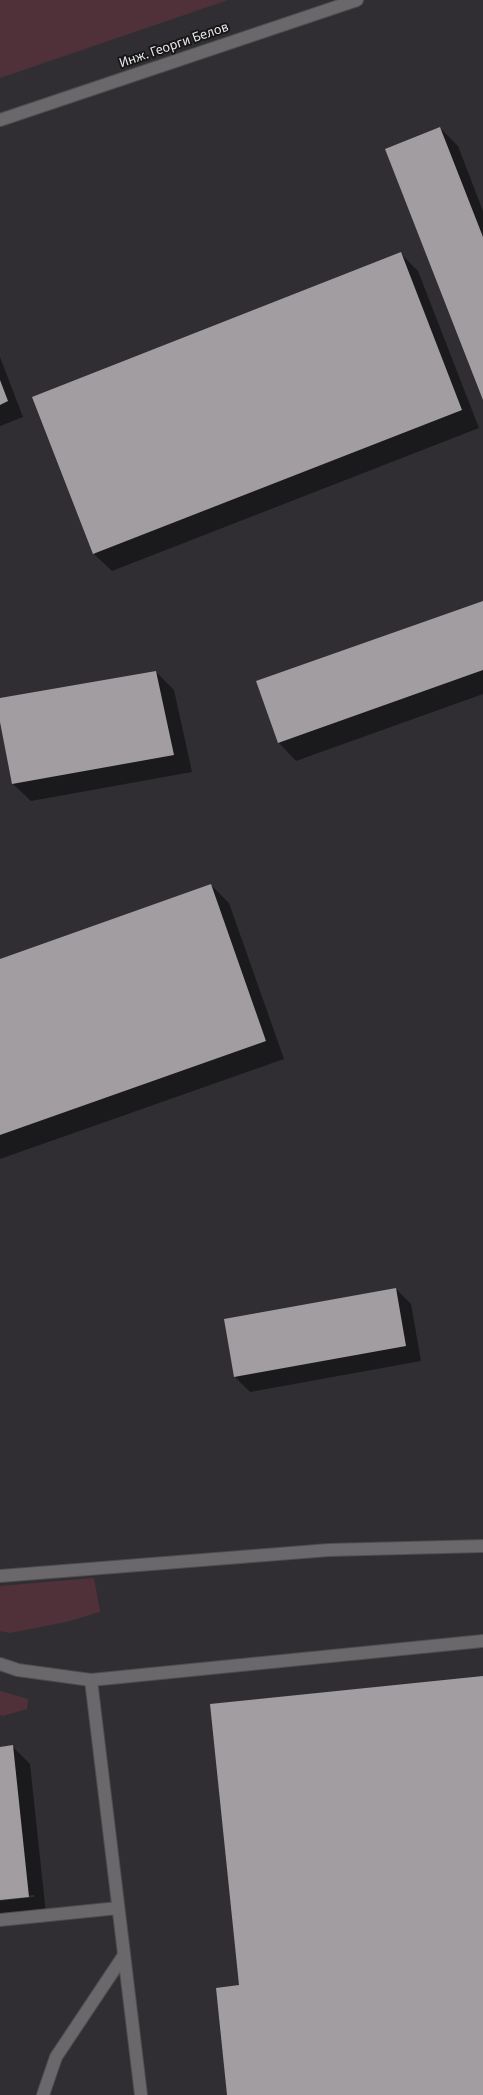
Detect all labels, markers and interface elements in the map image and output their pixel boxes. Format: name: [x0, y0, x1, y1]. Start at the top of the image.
street label: Инж. Георги Белов: [117, 19, 231, 73]

